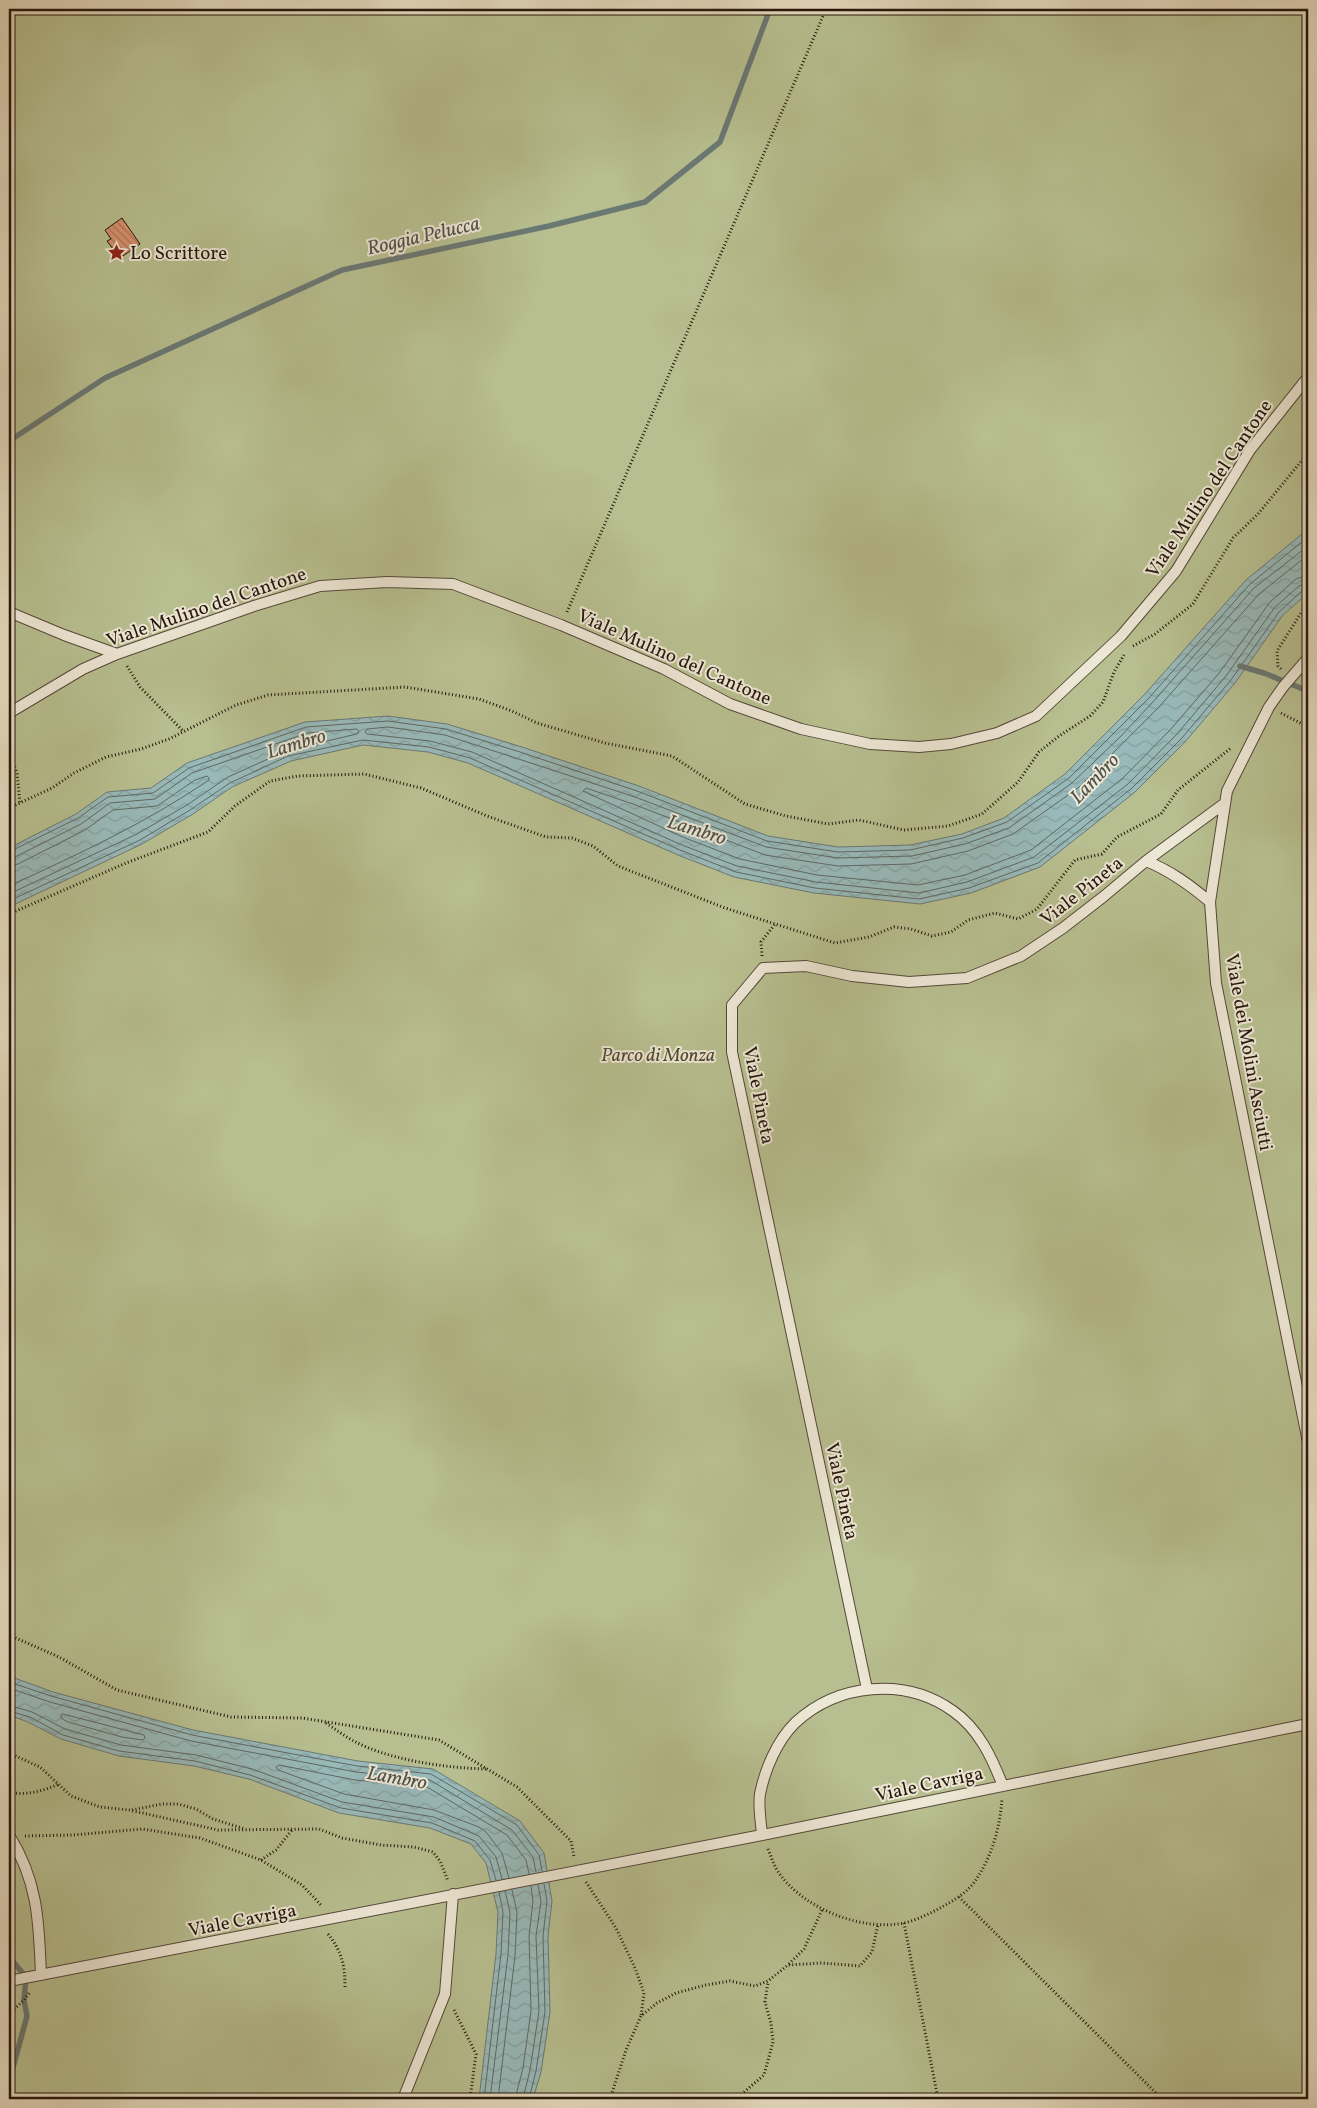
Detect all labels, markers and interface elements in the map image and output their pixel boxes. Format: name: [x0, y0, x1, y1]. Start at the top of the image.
water label: Roggia Pelucca: [364, 210, 483, 264]
place label: Lo Scrittore: [130, 241, 227, 267]
place icon: Lo Scrittore: [106, 242, 126, 262]
street label: Viale Mulino del Cantone: [1140, 395, 1279, 583]
street label: Viale Mulino del Cantone: [103, 561, 310, 654]
street label: Viale Mulino del Cantone: [573, 603, 775, 712]
water label: Lambro: [264, 723, 330, 767]
water label: Lambro: [1064, 748, 1127, 811]
water label: Lambro: [663, 809, 729, 853]
street label: Viale Pineta: [1035, 851, 1129, 932]
street label: Viale dei Molini Asciutti: [1218, 952, 1278, 1153]
park label: Parco di Monza: [601, 1043, 715, 1069]
street label: Viale Pineta: [736, 1044, 780, 1146]
street label: Viale Pineta: [818, 1440, 864, 1543]
water label: Lambro: [364, 1760, 429, 1798]
street label: Viale Cavriga: [873, 1761, 986, 1809]
street label: Viale Cavriga: [186, 1898, 299, 1944]

